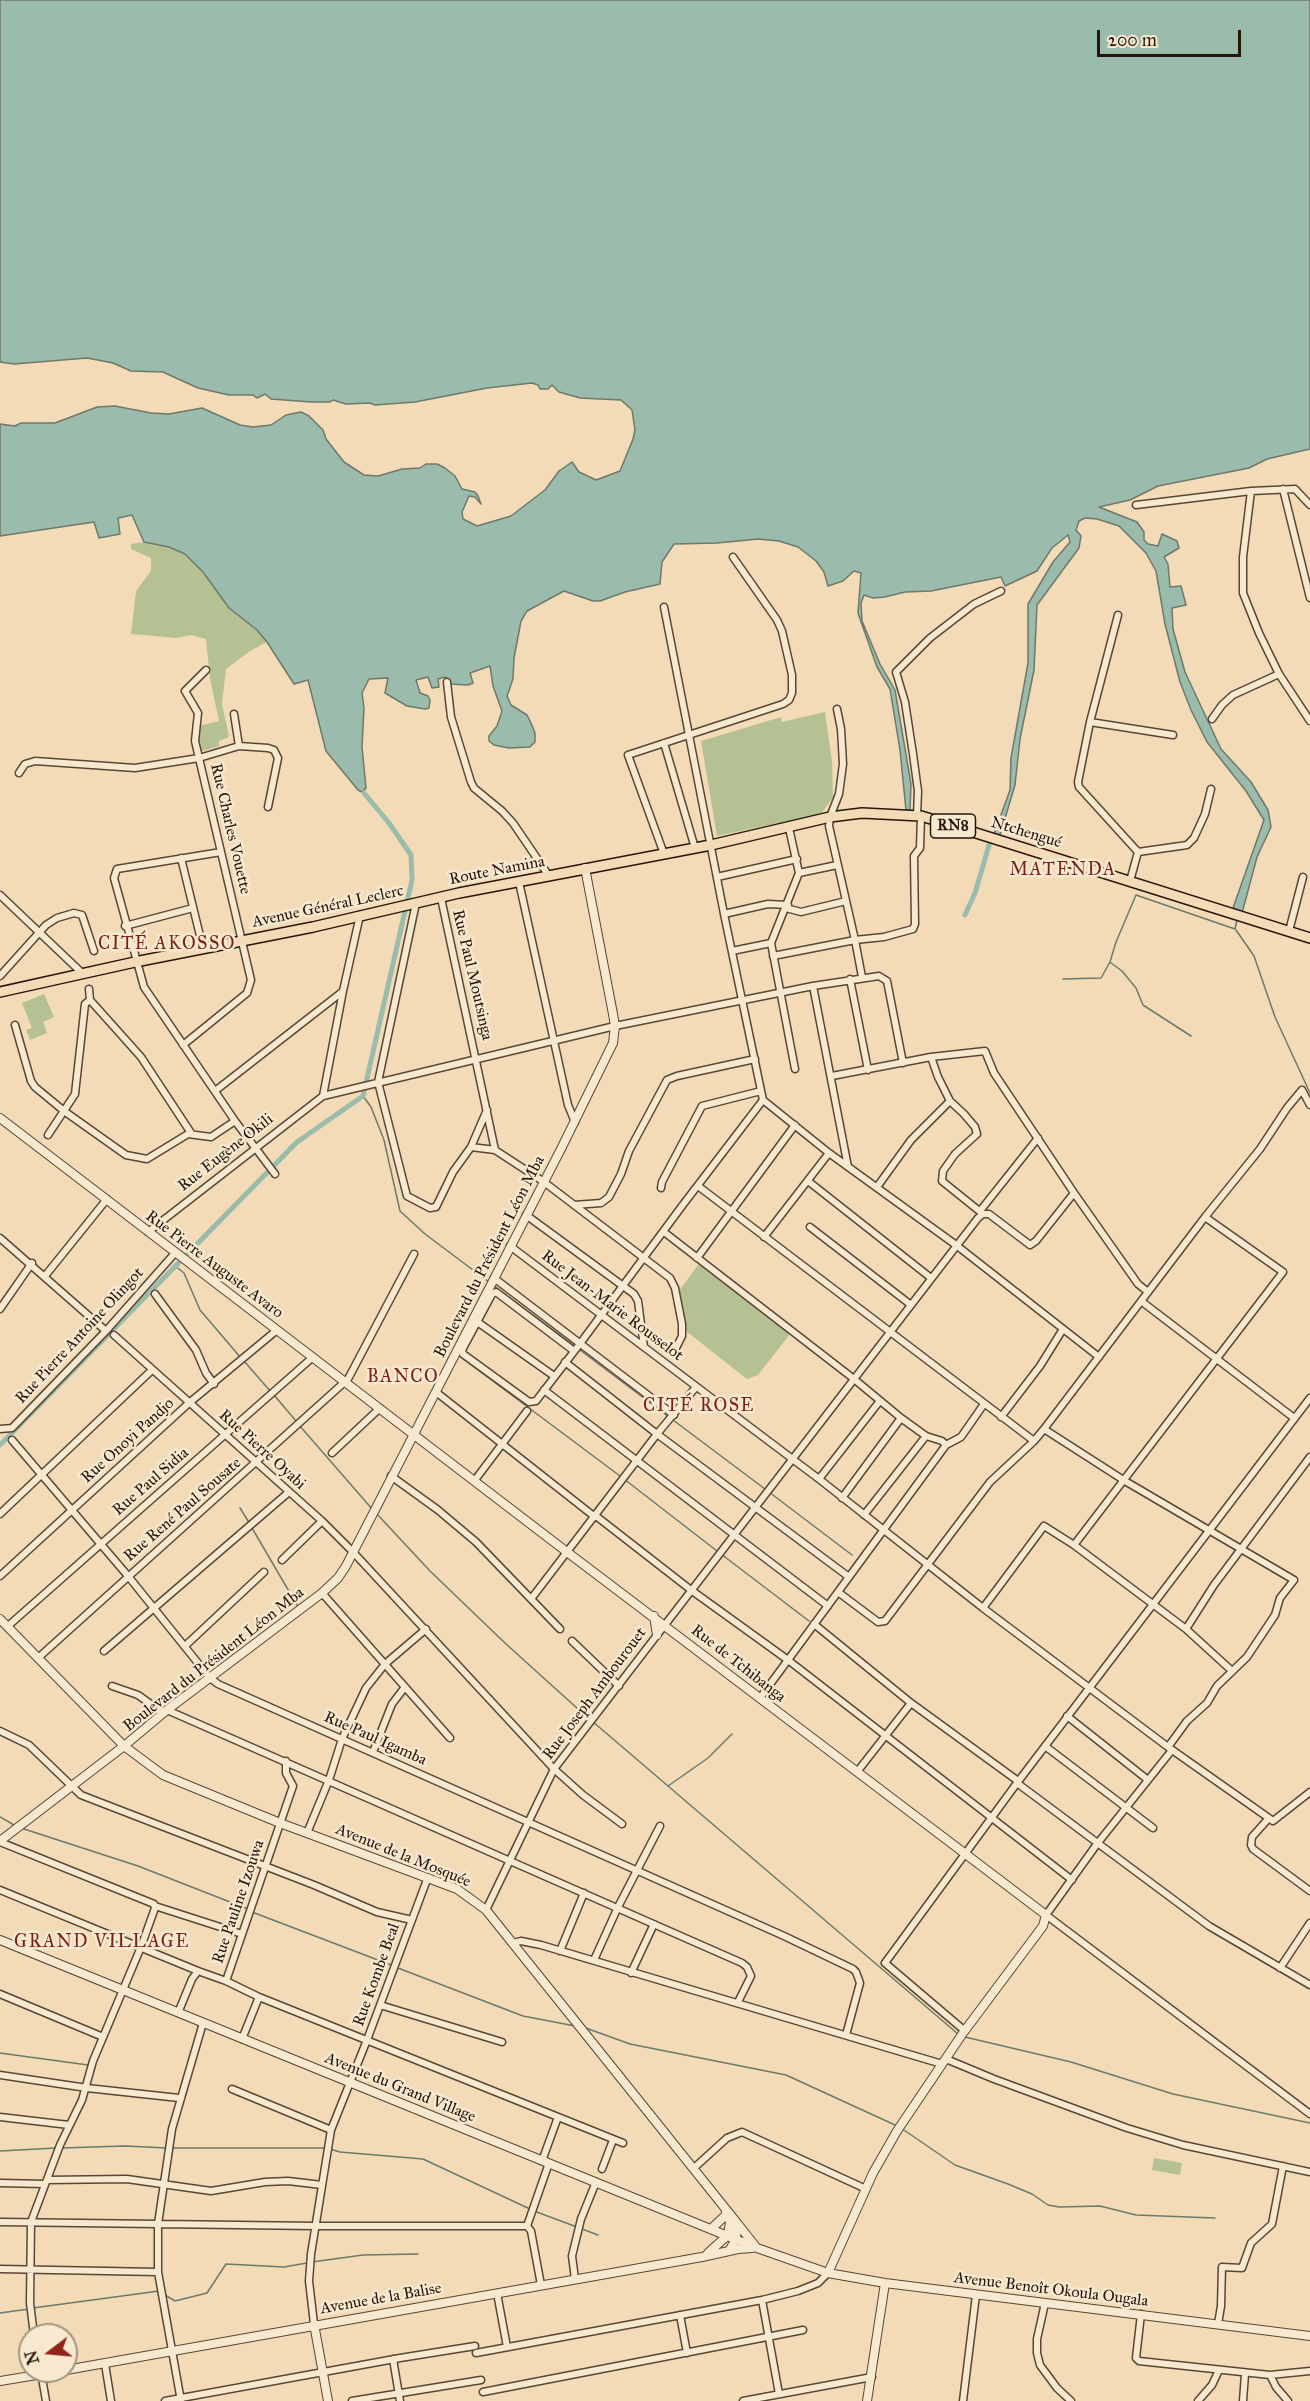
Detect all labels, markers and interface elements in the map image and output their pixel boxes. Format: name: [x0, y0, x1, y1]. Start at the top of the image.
scale bar: [1100, 18, 1244, 56]
text: 200 m: [1108, 29, 1157, 51]
street label: Rue Charles Vouette: [206, 762, 254, 896]
street label: Ntchengué: [988, 813, 1064, 853]
road number: RN8: [930, 814, 976, 838]
street label: Route Namina: [448, 852, 546, 890]
district label: MATENDA: [1009, 860, 1117, 882]
street label: Avenue Général Leclerc: [250, 882, 406, 932]
street label: Rue Paul Moutsinga: [448, 908, 496, 1042]
district label: CITÉ AKOSSO: [98, 934, 236, 956]
street label: Rue Eugène Okili: [175, 1110, 277, 1196]
street label: Boulevard du Président Léon Mba: [431, 1153, 549, 1361]
street label: Rue Pierre Auguste Avaro: [141, 1207, 287, 1323]
street label: Rue Jean-Marie Rousselot: [537, 1246, 687, 1366]
street label: Rue Pierre Antoine Olingot: [12, 1264, 148, 1408]
district label: BANCO: [367, 1367, 439, 1389]
street label: Rue Onoyi Pandjo: [78, 1394, 178, 1488]
district label: CITÉ ROSE: [643, 1396, 755, 1418]
street label: Rue Pierre Oyabi: [215, 1406, 309, 1494]
street label: Rue Paul Sidia: [109, 1444, 193, 1520]
street label: Rue René Paul Sousate: [120, 1454, 246, 1566]
street label: Boulevard du Président Léon Mba: [120, 1584, 308, 1736]
street label: Rue de Tchibanga: [687, 1621, 789, 1707]
street label: Rue Joseph Ambourouet: [539, 1624, 651, 1764]
street label: Rue Paul Igamba: [321, 1708, 429, 1770]
street label: Avenue de la Mosquée: [333, 1820, 473, 1892]
street label: Rue Pauline Izouwa: [209, 1838, 269, 1966]
street label: Rue Kombe Beal: [349, 1921, 405, 2029]
district label: GRAND VILLAGE: [14, 1932, 190, 1954]
street label: Avenue du Grand Village: [322, 2049, 478, 2127]
street label: Avenue Benoît Okoula Ougala: [953, 2269, 1149, 2311]
street label: Avenue de la Balise: [319, 2279, 443, 2319]
north arrow: [18, 2323, 78, 2383]
text: N: [21, 2348, 43, 2367]

